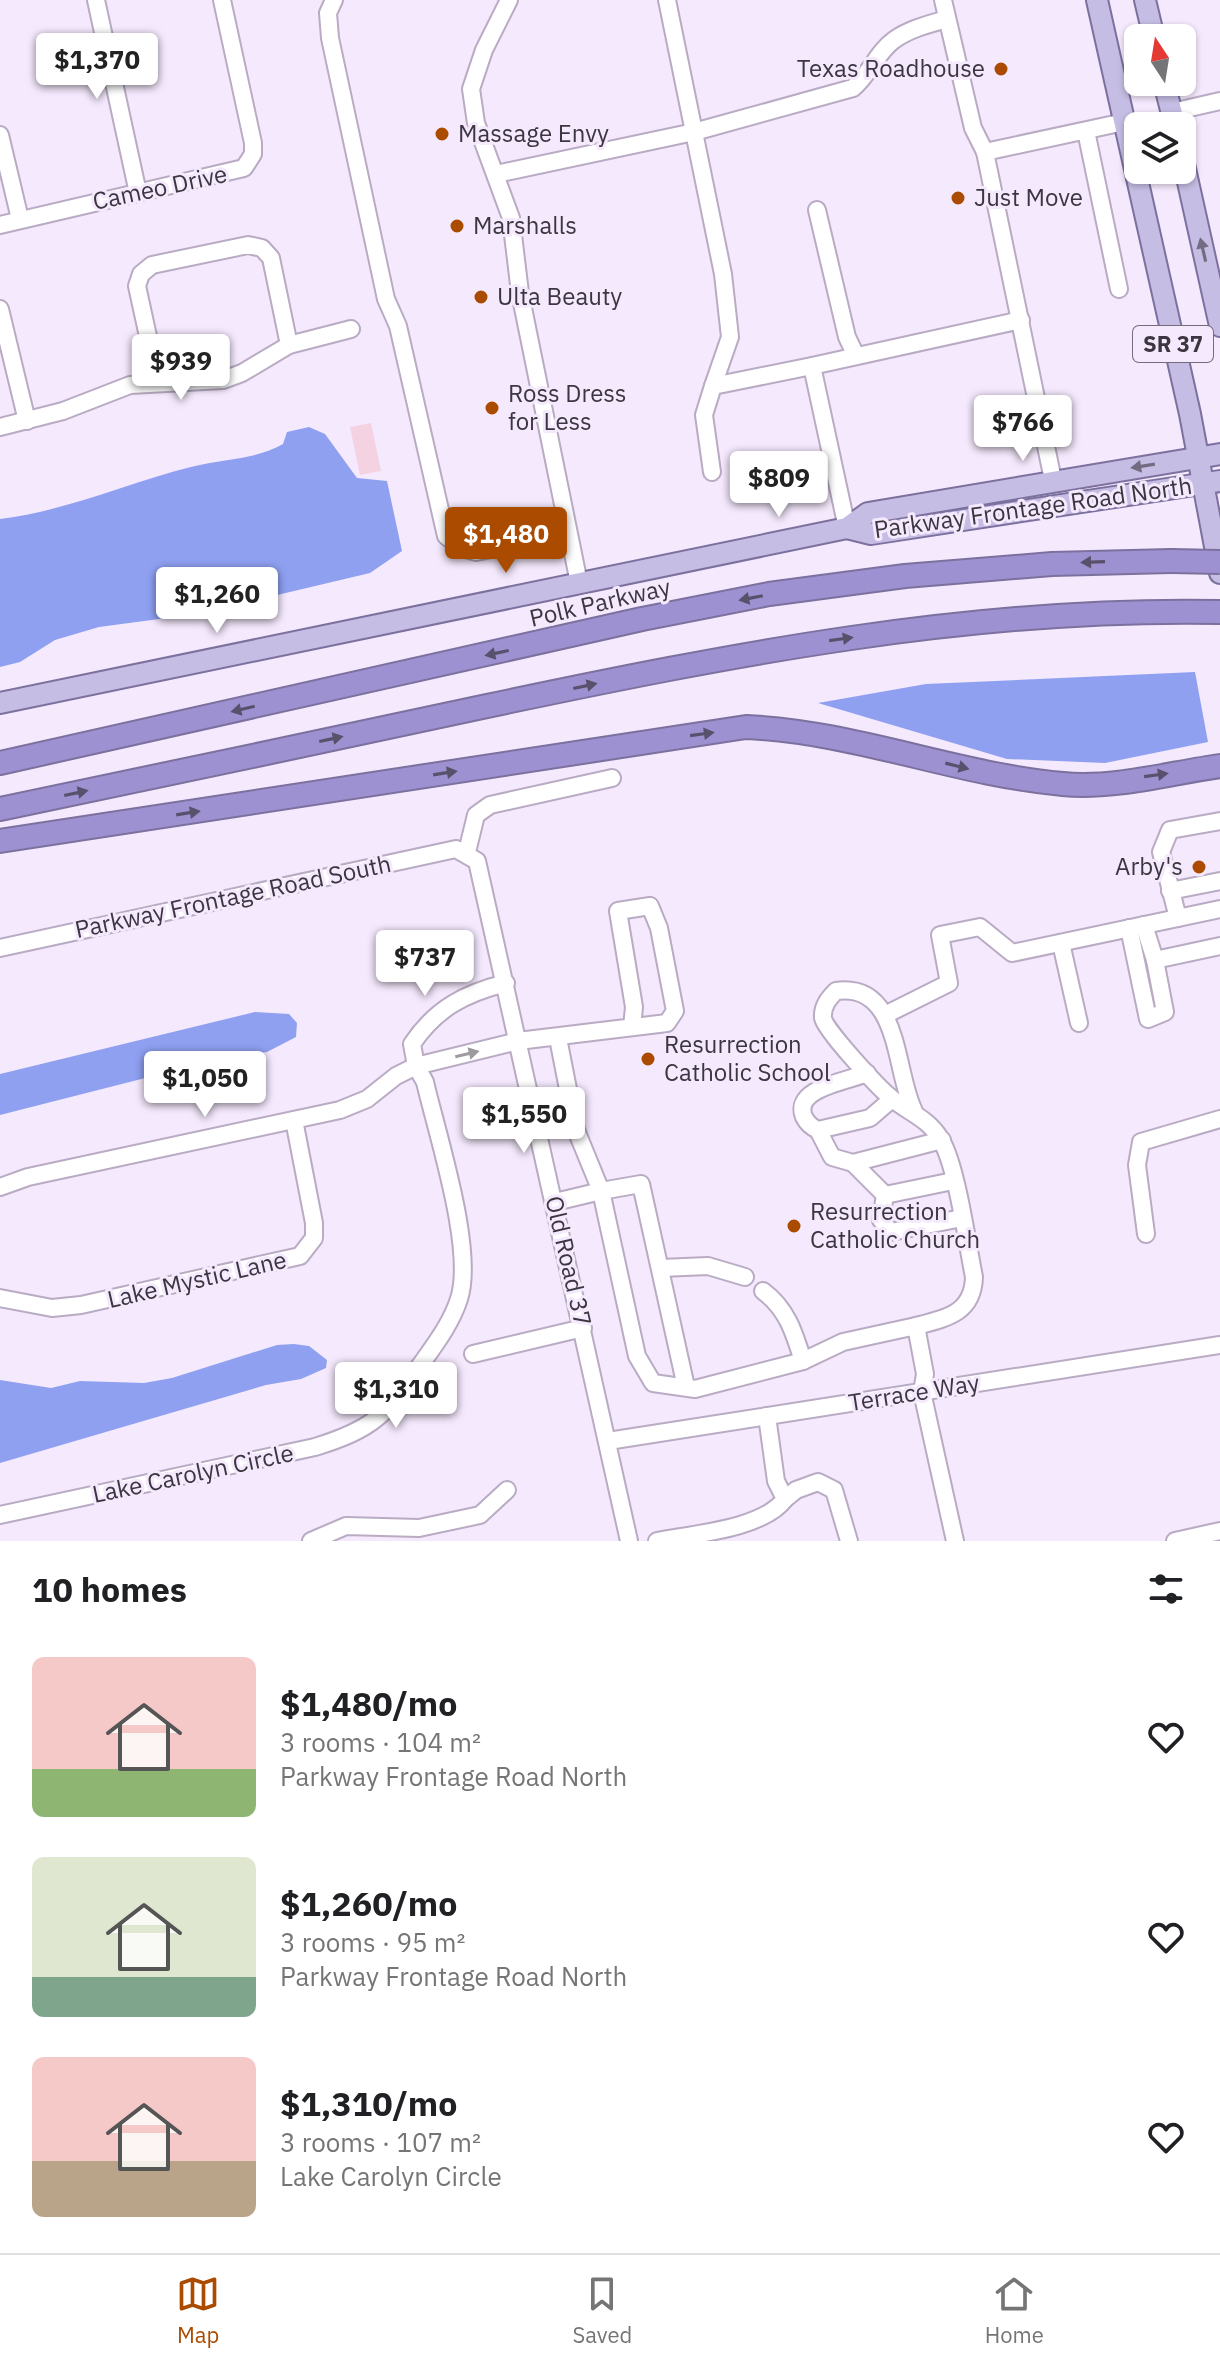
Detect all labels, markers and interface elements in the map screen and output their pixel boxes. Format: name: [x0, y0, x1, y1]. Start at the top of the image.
north arrow: [1124, 24, 1196, 96]
map controls: [1124, 24, 1196, 184]
pin: $1,370: [32, 33, 162, 101]
text: $1,370: [54, 42, 140, 76]
place label: Texas Roadhouse: [797, 52, 985, 84]
marker: Texas Roadhouse: [992, 60, 1010, 78]
button: layers: [1124, 112, 1196, 184]
place label: Massage Envy: [458, 117, 609, 149]
marker: Massage Envy: [433, 125, 451, 143]
street label: Cameo Drive: [90, 157, 230, 217]
place label: Just Move: [974, 181, 1083, 213]
marker: Just Move: [949, 189, 967, 207]
place label: Marshalls: [473, 209, 577, 241]
marker: Marshalls: [448, 217, 466, 235]
one-way arrow: [1196, 237, 1209, 262]
place label: Ulta Beauty: [497, 280, 622, 312]
marker: Ulta Beauty: [472, 288, 490, 306]
road number: SR 37: [1133, 326, 1213, 362]
pin: $939: [134, 334, 228, 402]
text: $939: [150, 343, 212, 377]
place label: Ross Dress for Less: [508, 377, 627, 437]
pin: $766: [976, 395, 1070, 463]
marker: Ross Dress for Less: [483, 399, 501, 417]
text: $766: [992, 404, 1054, 438]
pin: $809: [732, 451, 826, 519]
text: $809: [748, 460, 810, 494]
one-way arrow: [1130, 460, 1155, 473]
street label: Parkway Frontage Road North: [872, 469, 1194, 545]
pin: $1,480: [441, 507, 571, 575]
text: $1,480: [463, 516, 549, 550]
one-way arrow: [1080, 556, 1105, 569]
pin: $1,260: [152, 567, 282, 635]
street label: Polk Parkway: [526, 570, 673, 634]
text: $1,260: [174, 576, 260, 610]
one-way arrow: [738, 592, 763, 604]
one-way arrow: [829, 632, 854, 645]
one-way arrow: [484, 647, 509, 660]
one-way arrow: [573, 679, 598, 691]
one-way arrow: [230, 703, 255, 716]
one-way arrow: [690, 727, 715, 740]
one-way arrow: [318, 732, 343, 745]
one-way arrow: [945, 760, 970, 772]
one-way arrow: [433, 766, 458, 779]
one-way arrow: [1144, 768, 1169, 781]
one-way arrow: [64, 786, 89, 799]
one-way arrow: [176, 806, 201, 819]
street label: Parkway Frontage Road South: [72, 847, 394, 945]
place label: Arby's: [1115, 850, 1183, 882]
marker: Arby's: [1190, 858, 1208, 876]
pin: $737: [378, 930, 472, 998]
text: $737: [394, 939, 456, 973]
place label: Resurrection Catholic School: [664, 1028, 831, 1088]
one-way arrow: [455, 1047, 480, 1059]
marker: Resurrection Catholic School: [639, 1050, 657, 1068]
pin: $1,050: [140, 1051, 270, 1119]
text: $1,050: [162, 1060, 248, 1094]
pin: $1,550: [459, 1087, 589, 1155]
text: $1,550: [481, 1096, 567, 1130]
street label: Old Road 37: [538, 1193, 599, 1329]
place label: Resurrection Catholic Church: [810, 1195, 980, 1255]
marker: Resurrection Catholic Church: [785, 1217, 803, 1235]
street label: Lake Mystic Lane: [104, 1243, 289, 1315]
pin: $1,310: [331, 1362, 461, 1430]
street label: Terrace Way: [846, 1366, 982, 1418]
text: $1,310: [353, 1371, 439, 1405]
street label: Lake Carolyn Circle: [89, 1436, 296, 1510]
text: 10 homes: [32, 1567, 187, 1611]
icon: filters: [1144, 1567, 1188, 1611]
text: $1,480/mo: [280, 1681, 457, 1725]
icon: home: [96, 1689, 192, 1785]
icon: heart: [1144, 1715, 1188, 1759]
text: 3 rooms · 104 m²: [280, 1725, 481, 1759]
text: Parkway Frontage Road North: [280, 1759, 627, 1793]
text: $1,260/mo: [280, 1881, 457, 1925]
icon: home: [96, 1889, 192, 1985]
icon: heart: [1144, 1915, 1188, 1959]
text: 3 rooms · 95 m²: [280, 1925, 465, 1959]
text: Parkway Frontage Road North: [280, 1959, 627, 1993]
text: $1,310/mo: [280, 2081, 457, 2125]
icon: home: [96, 2089, 192, 2185]
icon: heart: [1144, 2115, 1188, 2159]
text: 3 rooms · 107 m²: [280, 2125, 481, 2159]
text: Lake Carolyn Circle: [280, 2159, 502, 2193]
tab: Map: [176, 2272, 220, 2349]
tab: Saved: [572, 2272, 632, 2349]
tab: Home: [985, 2272, 1044, 2349]

